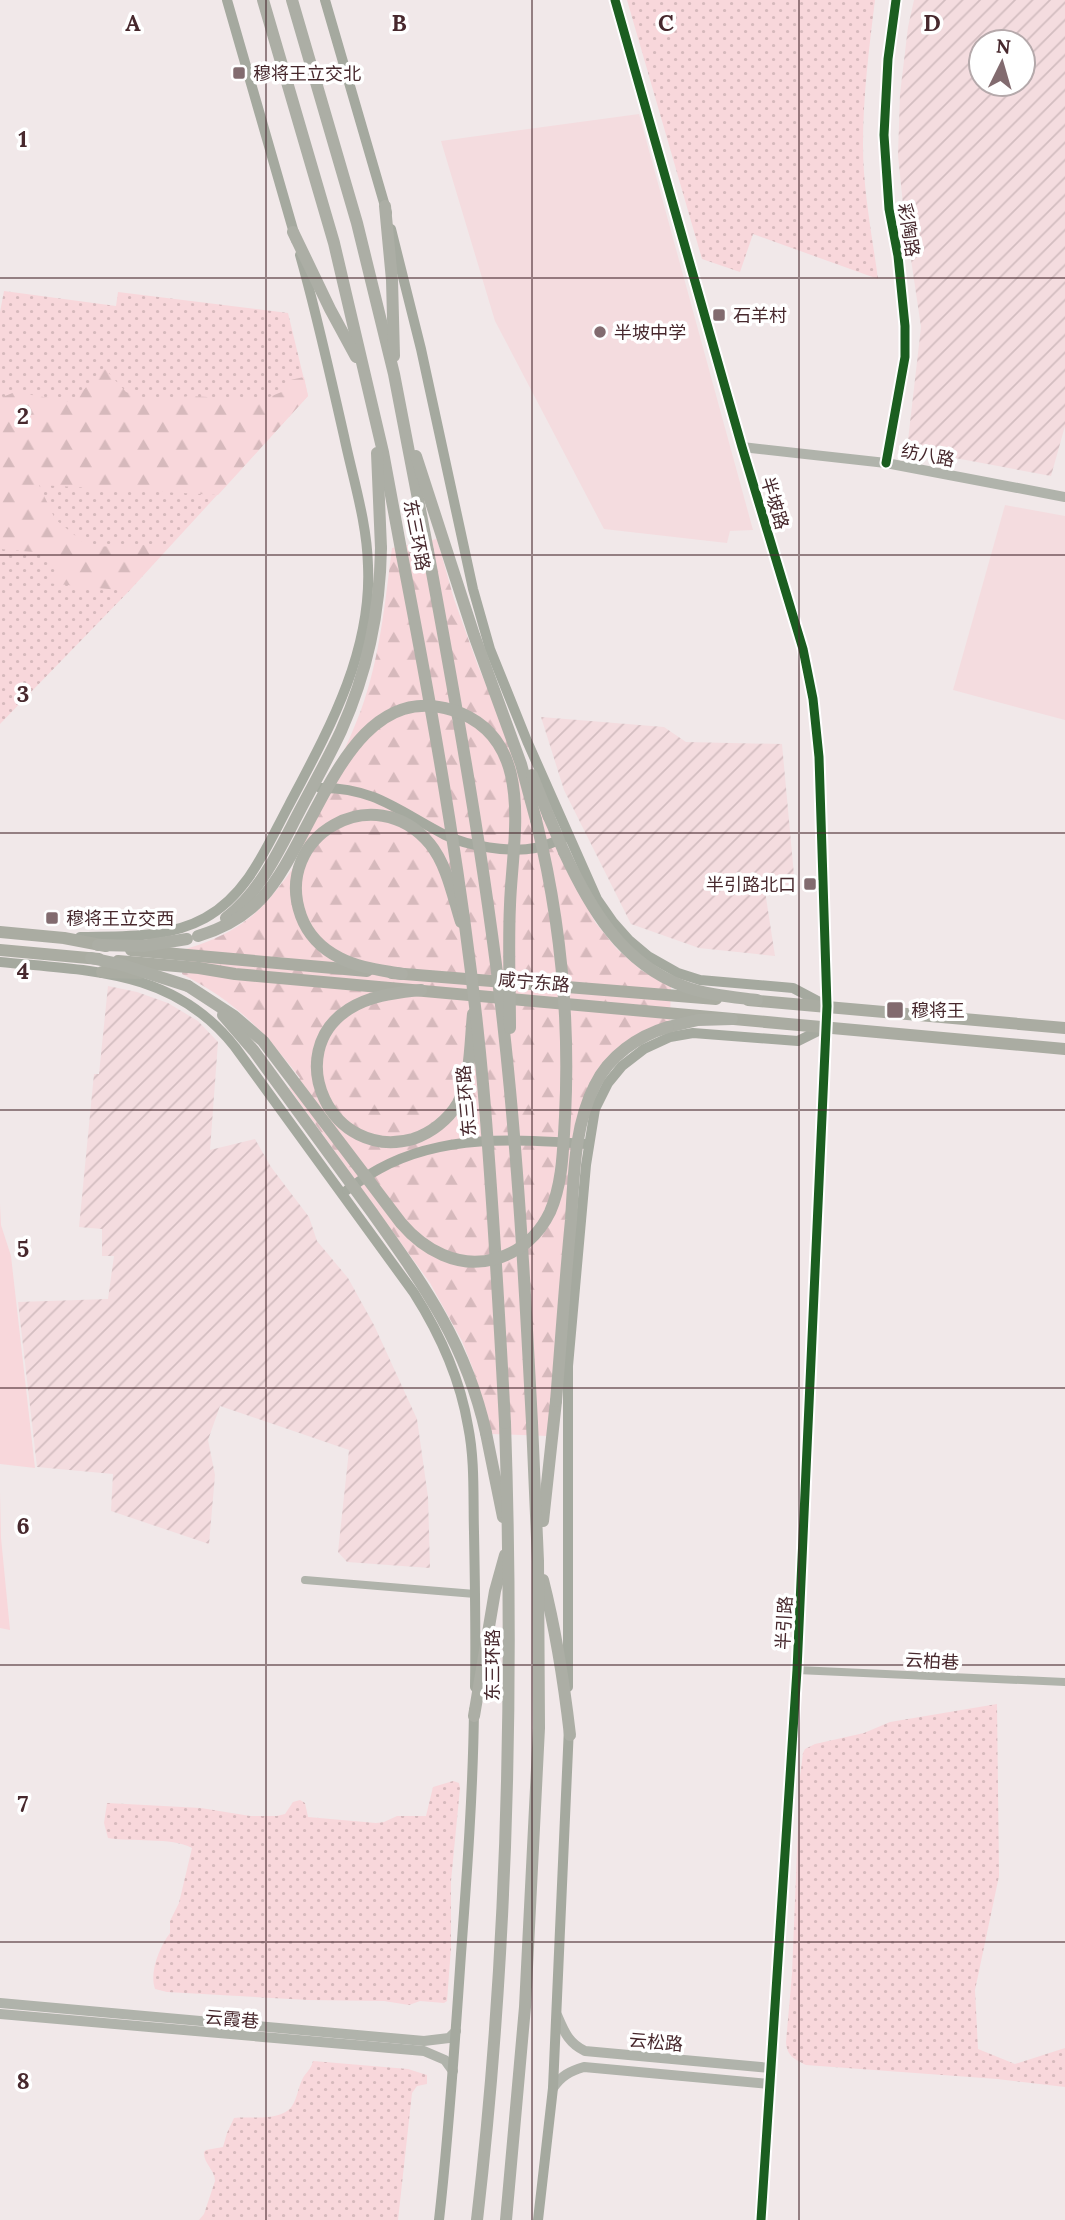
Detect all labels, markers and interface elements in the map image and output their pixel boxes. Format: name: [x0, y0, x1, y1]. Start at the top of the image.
text: A: [125, 8, 141, 37]
text: B: [391, 8, 407, 37]
text: C: [658, 8, 674, 37]
text: D: [923, 8, 941, 37]
north arrow: [967, 28, 1037, 98]
text: N: [995, 33, 1012, 59]
place label: 穆将王立交北: [253, 62, 361, 85]
marker: 穆将王立交北: [231, 65, 247, 81]
text: 1: [18, 124, 28, 153]
street label: 彩陶路: [893, 202, 925, 258]
place label: 石羊村: [733, 304, 787, 327]
marker: 石羊村: [711, 307, 727, 323]
place label: 半坡中学: [614, 321, 686, 344]
marker: 半坡中学: [592, 324, 608, 340]
text: 2: [17, 401, 29, 430]
street label: 纺八路: [899, 439, 957, 471]
street label: 半坡路: [756, 474, 794, 532]
street label: 东三环路: [399, 497, 435, 573]
text: 3: [17, 679, 29, 708]
place label: 半引路北口: [706, 873, 796, 896]
marker: 半引路北口: [802, 876, 818, 892]
place label: 穆将王立交西: [66, 907, 174, 930]
marker: 穆将王立交西: [44, 910, 60, 926]
text: 4: [17, 956, 29, 985]
street label: 咸宁东路: [497, 967, 571, 997]
place label: 穆将王: [911, 999, 965, 1022]
marker: 穆将王: [885, 1000, 905, 1020]
street label: 东三环路: [451, 1064, 481, 1138]
text: 5: [17, 1234, 29, 1263]
text: 6: [16, 1511, 30, 1540]
street label: 半引路: [771, 1595, 797, 1651]
street label: 东三环路: [481, 1629, 504, 1701]
street label: 云柏巷: [904, 1648, 960, 1674]
text: 7: [18, 1789, 29, 1818]
street label: 云霞巷: [204, 2005, 260, 2033]
street label: 云松路: [628, 2028, 684, 2056]
text: 8: [16, 2066, 30, 2095]

